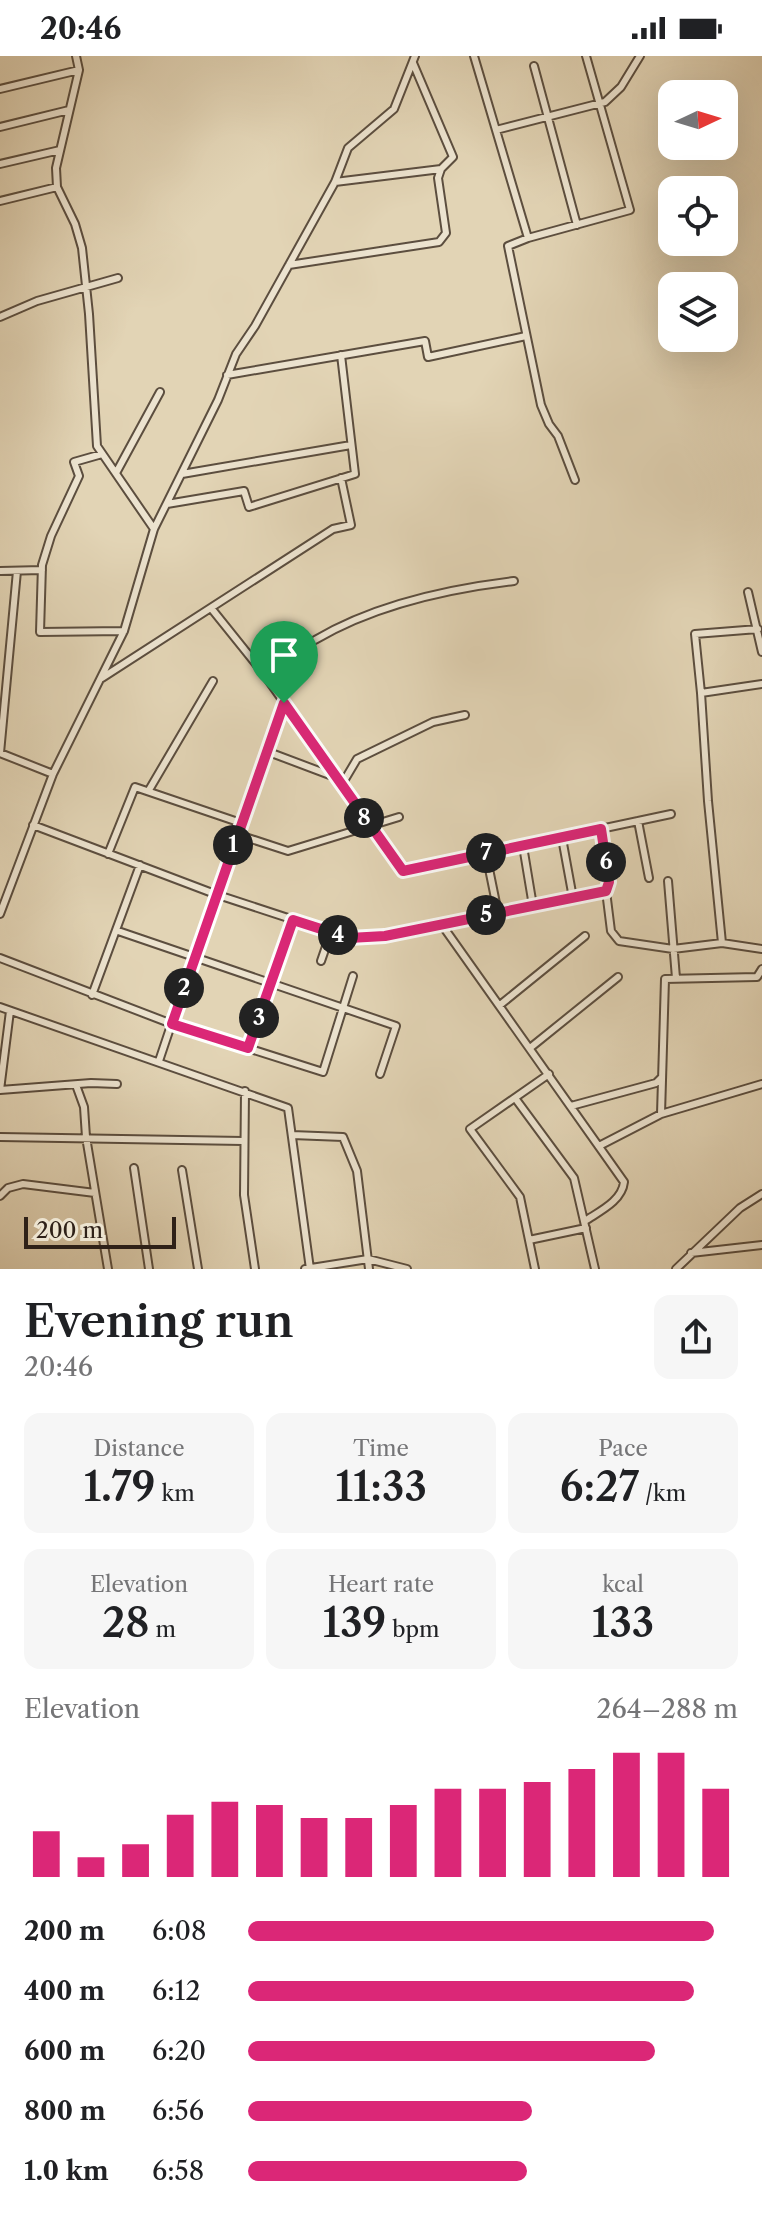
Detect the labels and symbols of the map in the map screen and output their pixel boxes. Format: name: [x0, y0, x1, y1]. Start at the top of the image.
north arrow: [658, 80, 738, 160]
pin: [250, 621, 318, 703]
pin: 8: [344, 798, 384, 838]
pin: 1: [213, 825, 253, 865]
pin: 7: [466, 833, 506, 873]
pin: 6: [586, 842, 626, 882]
pin: 5: [466, 895, 506, 935]
pin: 4: [318, 915, 358, 955]
pin: 2: [164, 968, 204, 1008]
pin: 3: [239, 998, 279, 1038]
scale bar: [24, 1213, 176, 1249]

